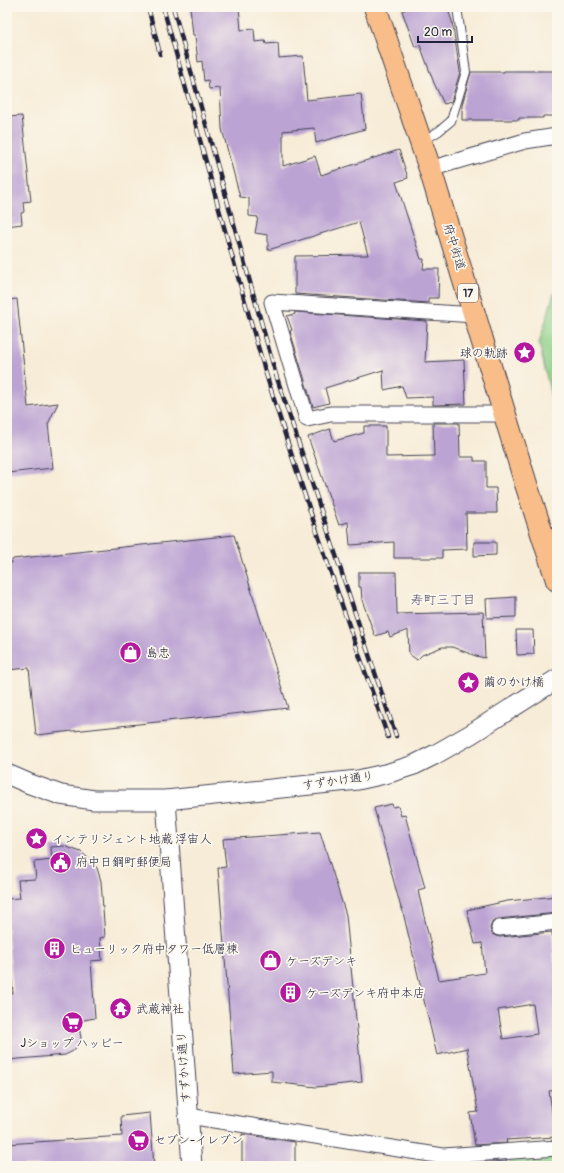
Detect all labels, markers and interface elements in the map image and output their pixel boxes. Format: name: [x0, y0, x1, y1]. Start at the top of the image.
scale bar: [418, 18, 472, 44]
text: 20 m: [424, 25, 453, 40]
street label: 府中街道: [440, 222, 468, 272]
road number: 17: [458, 284, 478, 302]
place icon: 球の軌跡: [511, 340, 537, 366]
place label: 球の軌跡: [460, 346, 508, 361]
district label: 寿町三丁目: [410, 592, 476, 608]
shop icon: 島忠: [117, 640, 143, 666]
place label: 島忠: [146, 646, 170, 661]
place icon: 繭のかけ橋: [455, 669, 481, 695]
place label: 繭のかけ橋: [484, 675, 544, 690]
street label: すずかけ通り: [301, 769, 375, 793]
place icon: インテリジェント地蔵 浮宙人: [24, 826, 50, 852]
place label: インテリジェント地蔵 浮宙人: [52, 832, 211, 847]
public building icon: 府中日鋼町郵便局: [48, 849, 74, 875]
place label: 府中日鋼町郵便局: [76, 855, 172, 870]
building icon: ヒューリック府中タワー低層棟: [42, 936, 68, 962]
place label: ヒューリック府中タワー低層棟: [70, 942, 238, 957]
shop icon: ケーズデンキ: [258, 948, 284, 974]
place label: ケーズデンキ: [286, 954, 357, 969]
building icon: ケーズデンキ府中本店: [278, 980, 304, 1006]
place label: ケーズデンキ府中本店: [306, 986, 425, 1001]
temple icon: 武蔵神社: [108, 996, 134, 1022]
place label: 武蔵神社: [136, 1002, 184, 1017]
supermarket icon: Jショップ ハッピー: [59, 1009, 85, 1035]
street label: すずかけ通り: [174, 1031, 194, 1103]
place label: Jショップ ハッピー: [20, 1036, 124, 1051]
supermarket icon: セブン-イレブン: [126, 1127, 152, 1153]
place label: セブン-イレブン: [154, 1133, 243, 1148]

